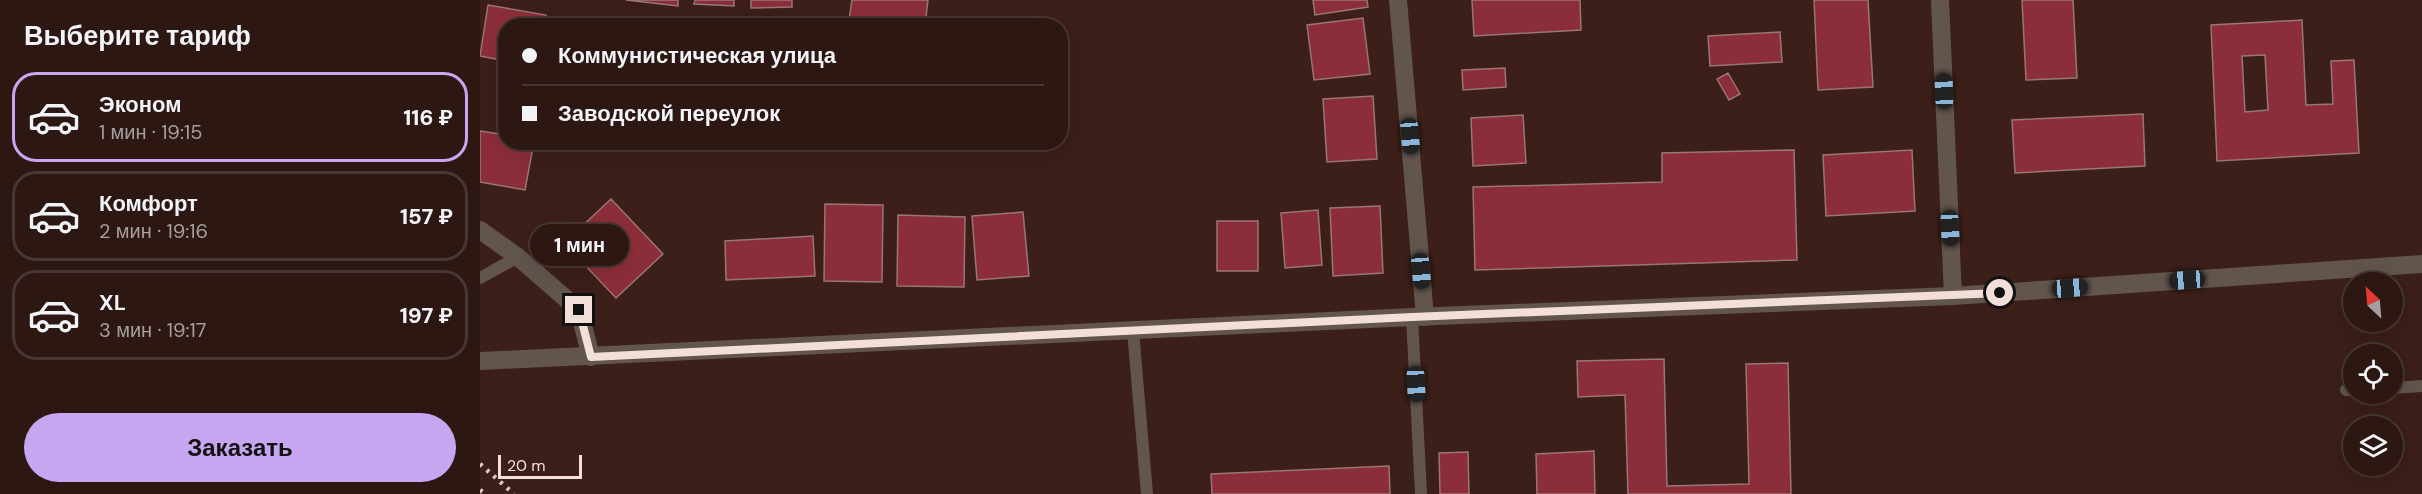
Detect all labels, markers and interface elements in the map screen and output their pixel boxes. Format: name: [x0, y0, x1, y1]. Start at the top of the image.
text: Выберите тариф: [24, 18, 251, 53]
text: Коммунистическая улица: [558, 41, 836, 70]
car: [1934, 73, 1954, 109]
icon: car: [27, 90, 81, 144]
text: Эконом: [99, 90, 182, 119]
text: Заводской переулок: [558, 99, 780, 128]
text: 116 ₽: [403, 103, 453, 132]
car: [1399, 117, 1421, 155]
text: 1 мин · 19:15: [99, 119, 202, 145]
icon: car: [27, 189, 81, 243]
text: Комфорт: [99, 189, 198, 218]
text: 157 ₽: [400, 202, 453, 231]
car: [1940, 210, 1960, 246]
text: 2 мин · 19:16: [99, 218, 208, 244]
callout: 1 мин: [530, 223, 628, 265]
text: 1 мин: [554, 232, 605, 258]
car: [1410, 252, 1432, 290]
car: [2168, 270, 2206, 290]
north arrow: [2343, 272, 2403, 332]
map controls: [2343, 272, 2403, 476]
car: [2051, 278, 2089, 298]
route start: [1986, 279, 2013, 306]
icon: car: [27, 288, 81, 342]
text: XL: [99, 288, 126, 317]
route end: [565, 296, 592, 323]
text: 197 ₽: [400, 301, 453, 330]
text: 3 мин · 19:17: [99, 317, 206, 343]
button: locate: [2343, 344, 2403, 404]
car: [1406, 366, 1426, 402]
button: Заказать: [24, 413, 456, 482]
button: layers: [2343, 416, 2403, 476]
scale bar: [498, 452, 582, 480]
text: 20 m: [507, 455, 546, 476]

